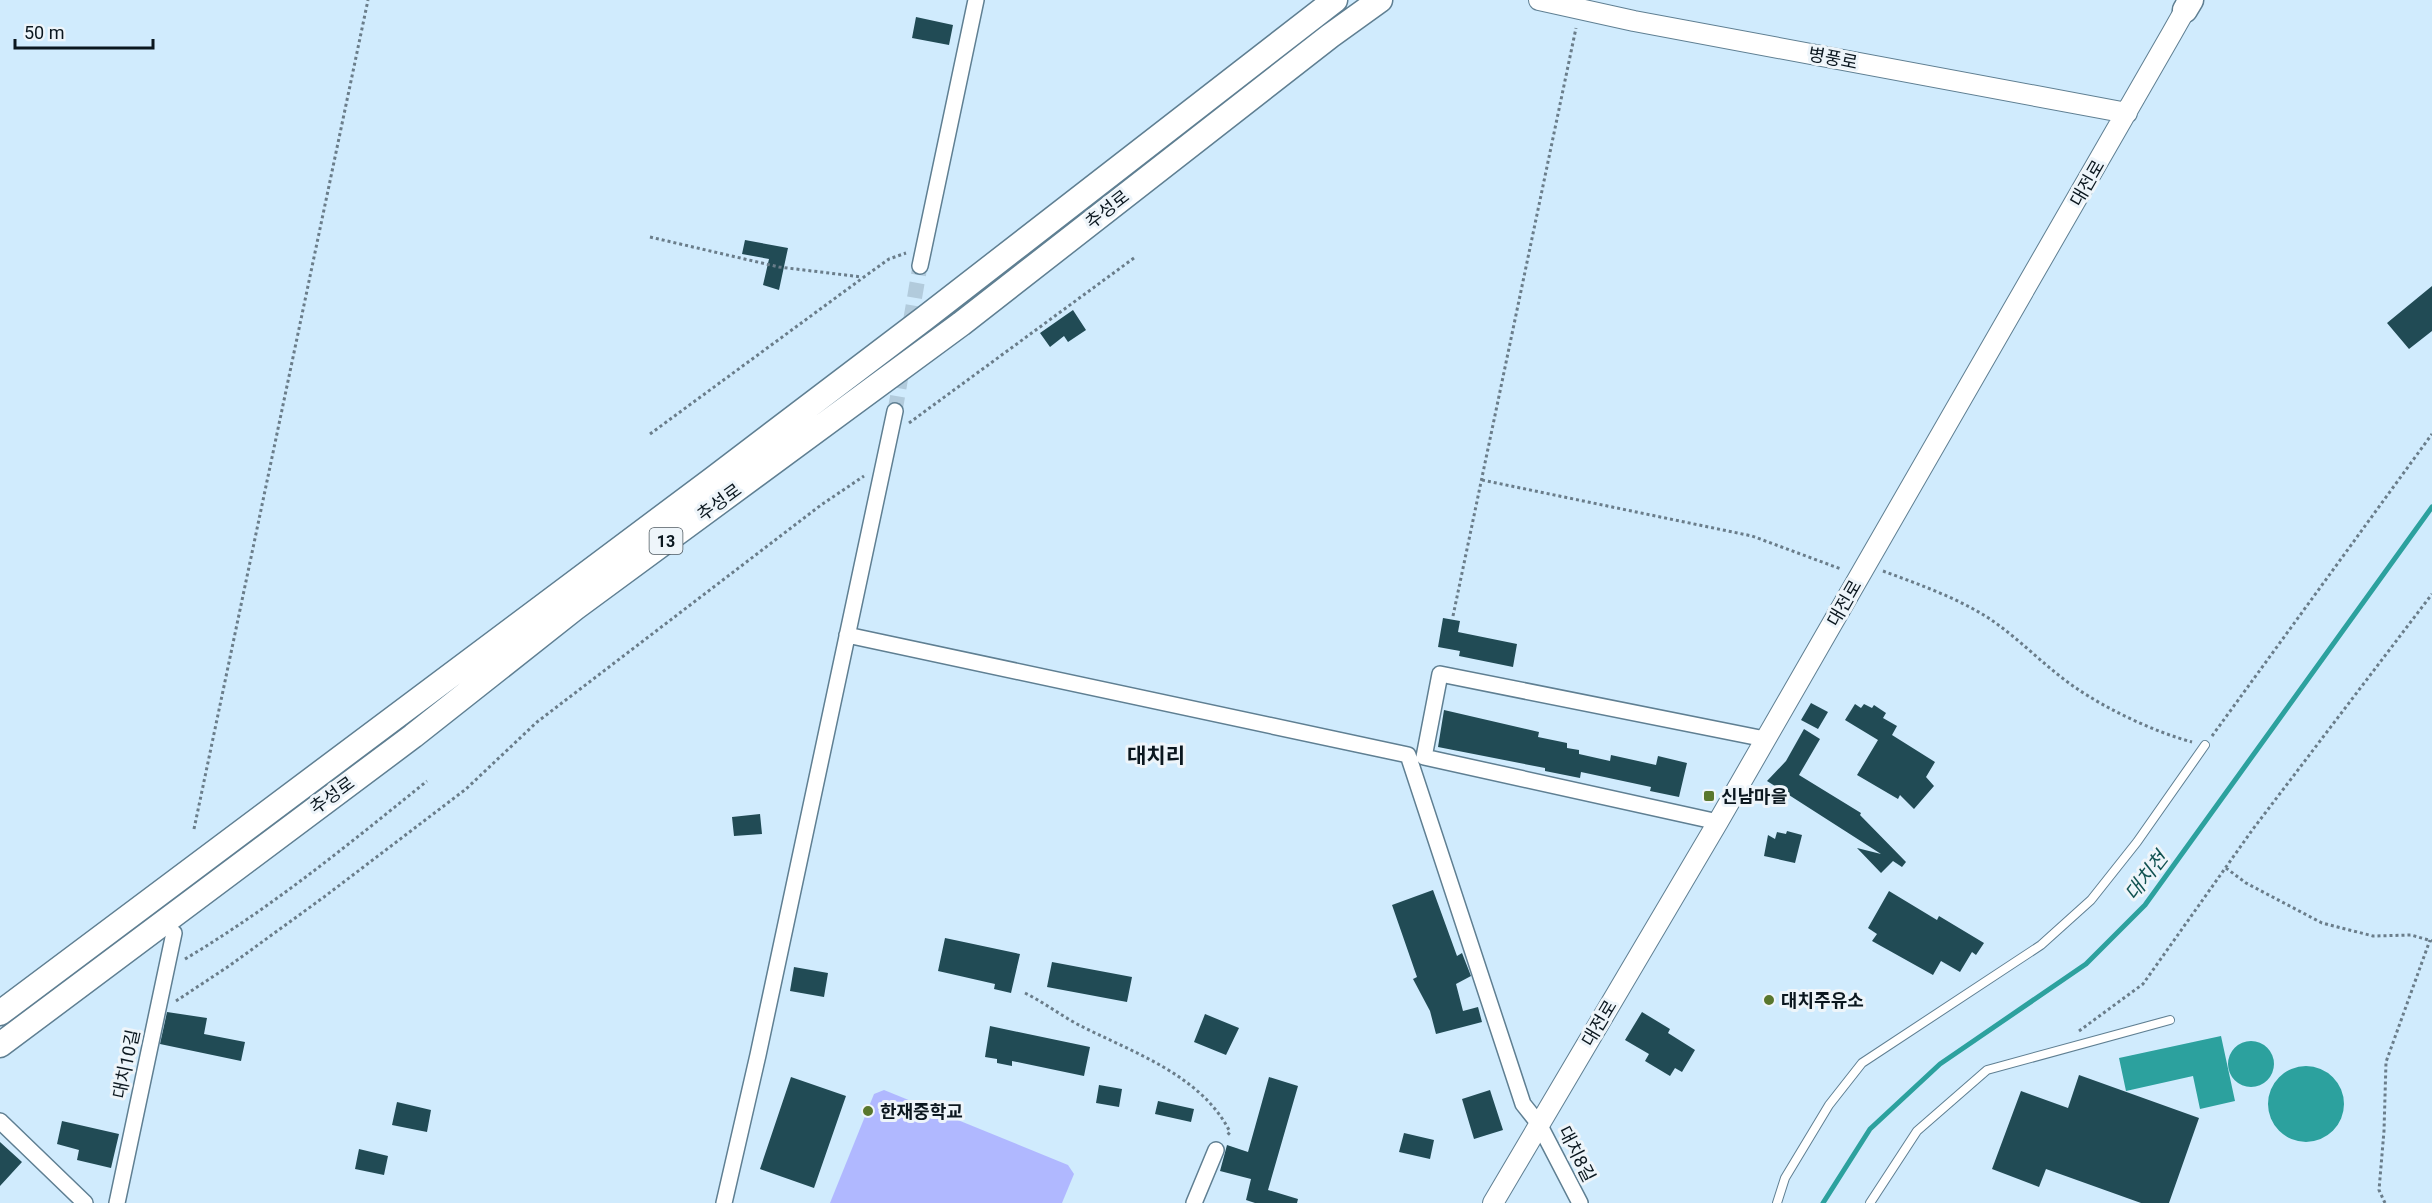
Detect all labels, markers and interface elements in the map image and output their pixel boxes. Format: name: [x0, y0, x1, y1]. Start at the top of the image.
scale bar: [15, 12, 153, 50]
text: 50 m: [24, 22, 64, 43]
street label: 병풍로: [1807, 43, 1859, 73]
street label: 대전로: [2065, 156, 2109, 210]
street label: 추성로: [1081, 185, 1133, 233]
street label: 추성로: [693, 479, 745, 525]
road number: 13: [650, 528, 682, 554]
street label: 대전로: [1822, 576, 1866, 630]
district label: 대치리: [1127, 744, 1185, 768]
street label: 추성로: [306, 772, 358, 818]
place label: 신남마을: [1721, 786, 1787, 807]
marker: 신남마을: [1702, 789, 1716, 803]
water label: 대치천: [2120, 845, 2174, 905]
place label: 대치주유소: [1781, 990, 1864, 1011]
marker: 대치주유소: [1762, 993, 1776, 1007]
street label: 대전로: [1577, 996, 1621, 1050]
street label: 대치10길: [108, 1028, 144, 1100]
place label: 한재중학교: [880, 1101, 963, 1122]
marker: 한재중학교: [861, 1104, 875, 1118]
street label: 대치8길: [1554, 1123, 1600, 1185]

